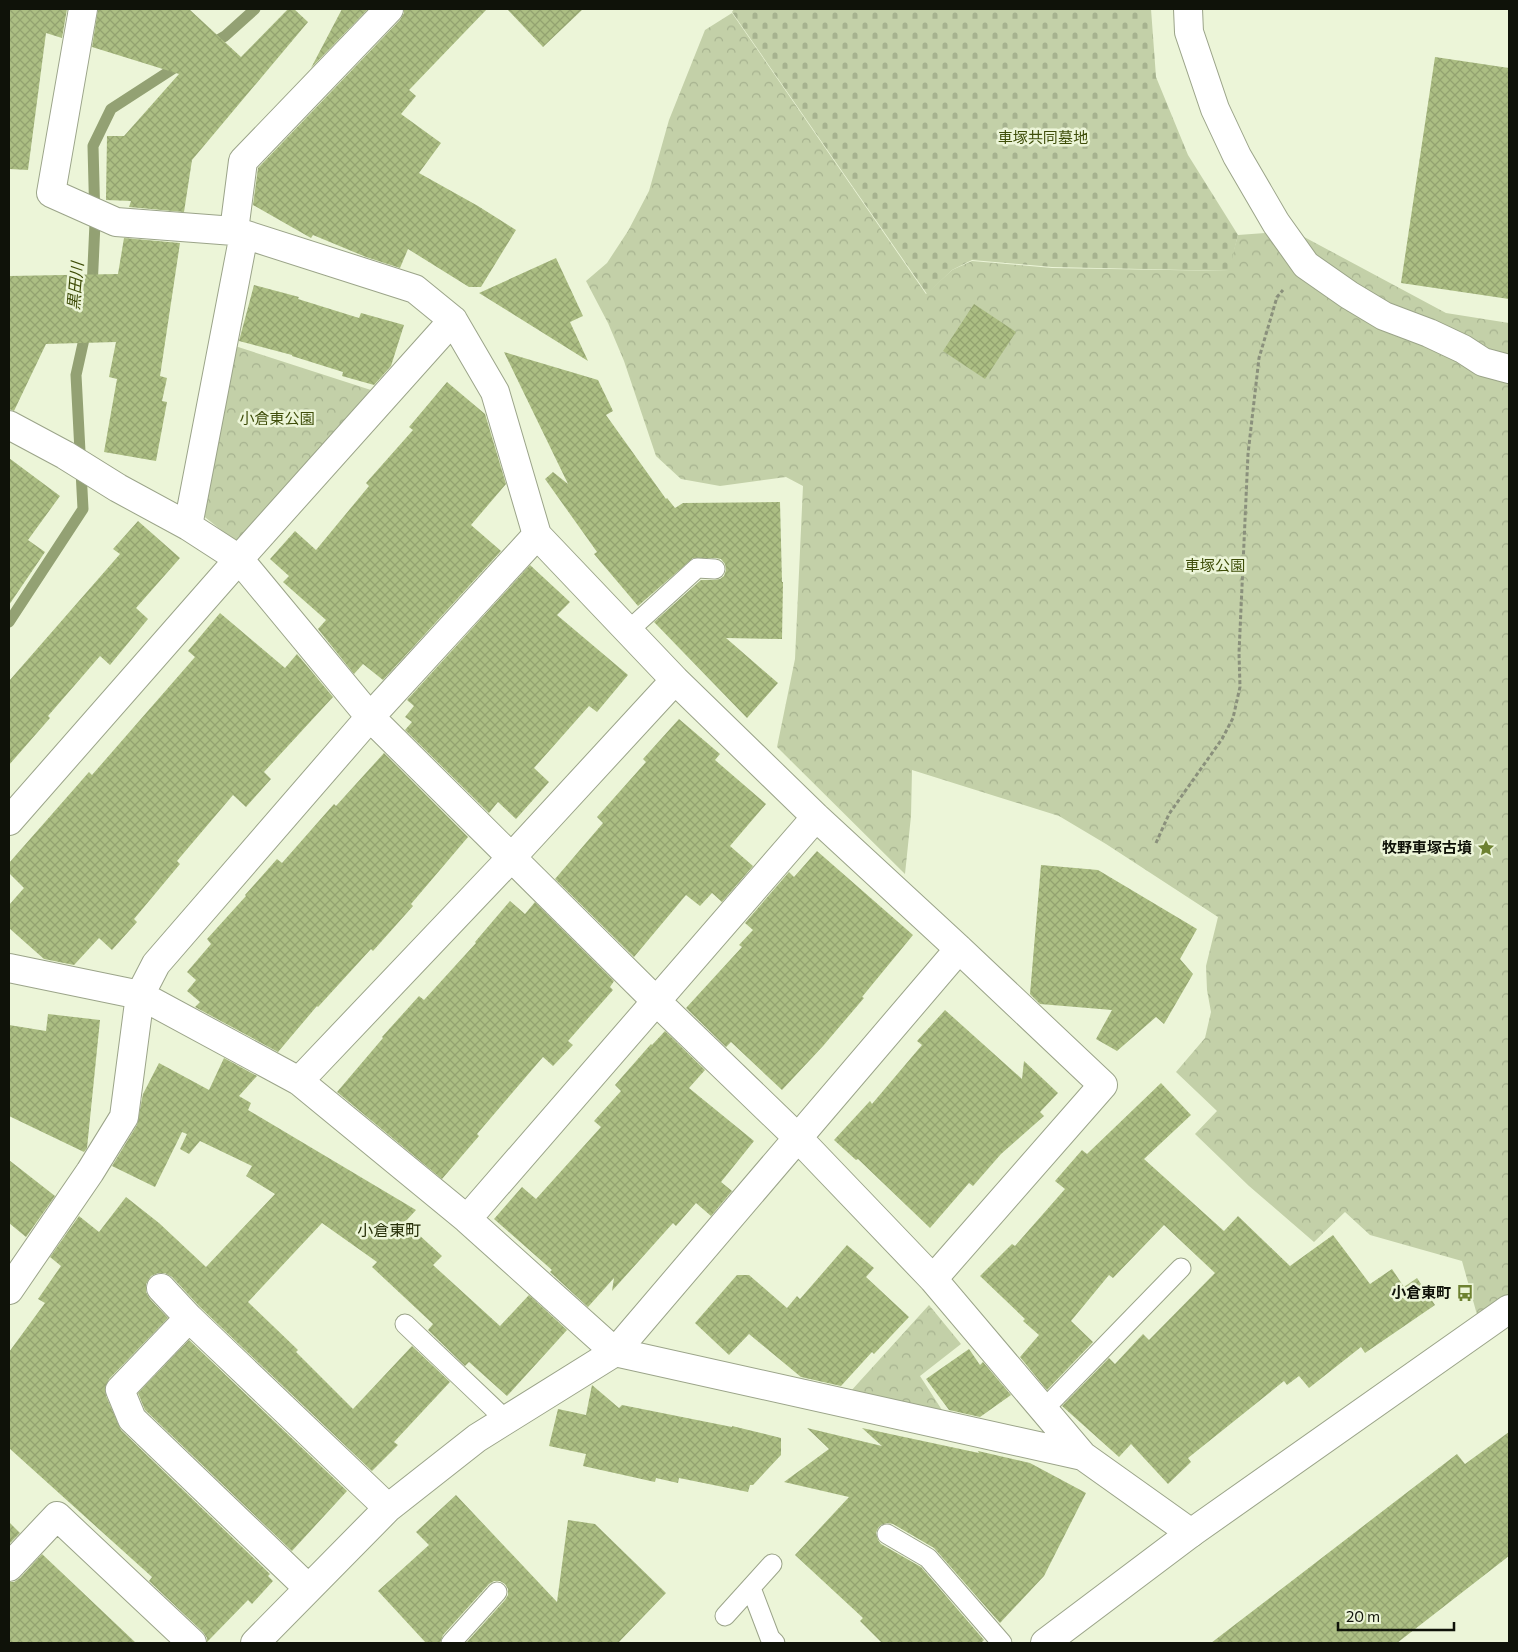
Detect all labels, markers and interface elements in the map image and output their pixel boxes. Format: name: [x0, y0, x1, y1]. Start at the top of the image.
park label: 車塚共同墓地: [998, 128, 1088, 146]
water label: 黒田川: [63, 259, 86, 311]
park label: 小倉東公園: [239, 409, 315, 427]
park label: 車塚公園: [1185, 556, 1245, 574]
place label: 牧野車塚古墳: [1382, 838, 1472, 856]
place icon: 牧野車塚古墳: [1476, 838, 1496, 858]
district label: 小倉東町: [357, 1220, 421, 1239]
place label: 小倉東町: [1391, 1283, 1451, 1301]
bus stop icon: 小倉東町: [1455, 1283, 1475, 1303]
scale bar: [1338, 1600, 1454, 1632]
text: 20 m: [1346, 1607, 1380, 1625]

